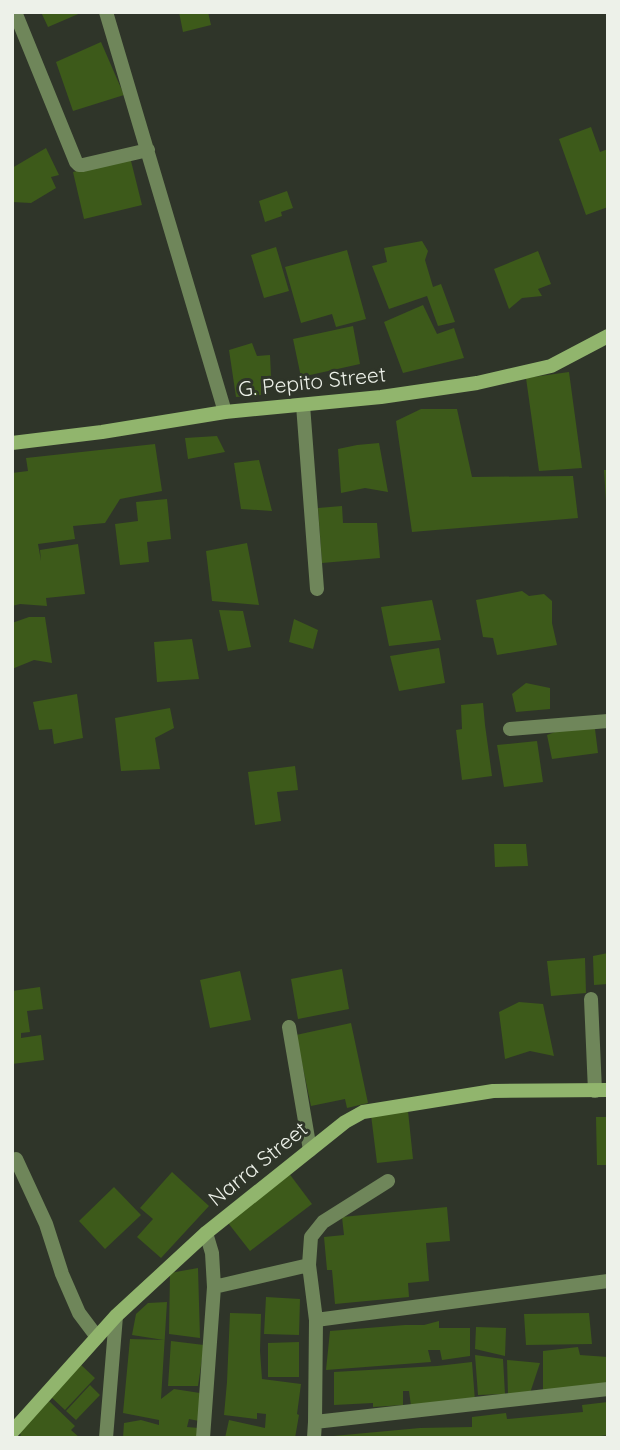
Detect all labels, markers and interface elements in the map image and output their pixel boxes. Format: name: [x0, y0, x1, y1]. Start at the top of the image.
street label: G. Pepito Street: [237, 360, 387, 402]
street label: Narra Street: [203, 1115, 312, 1211]

